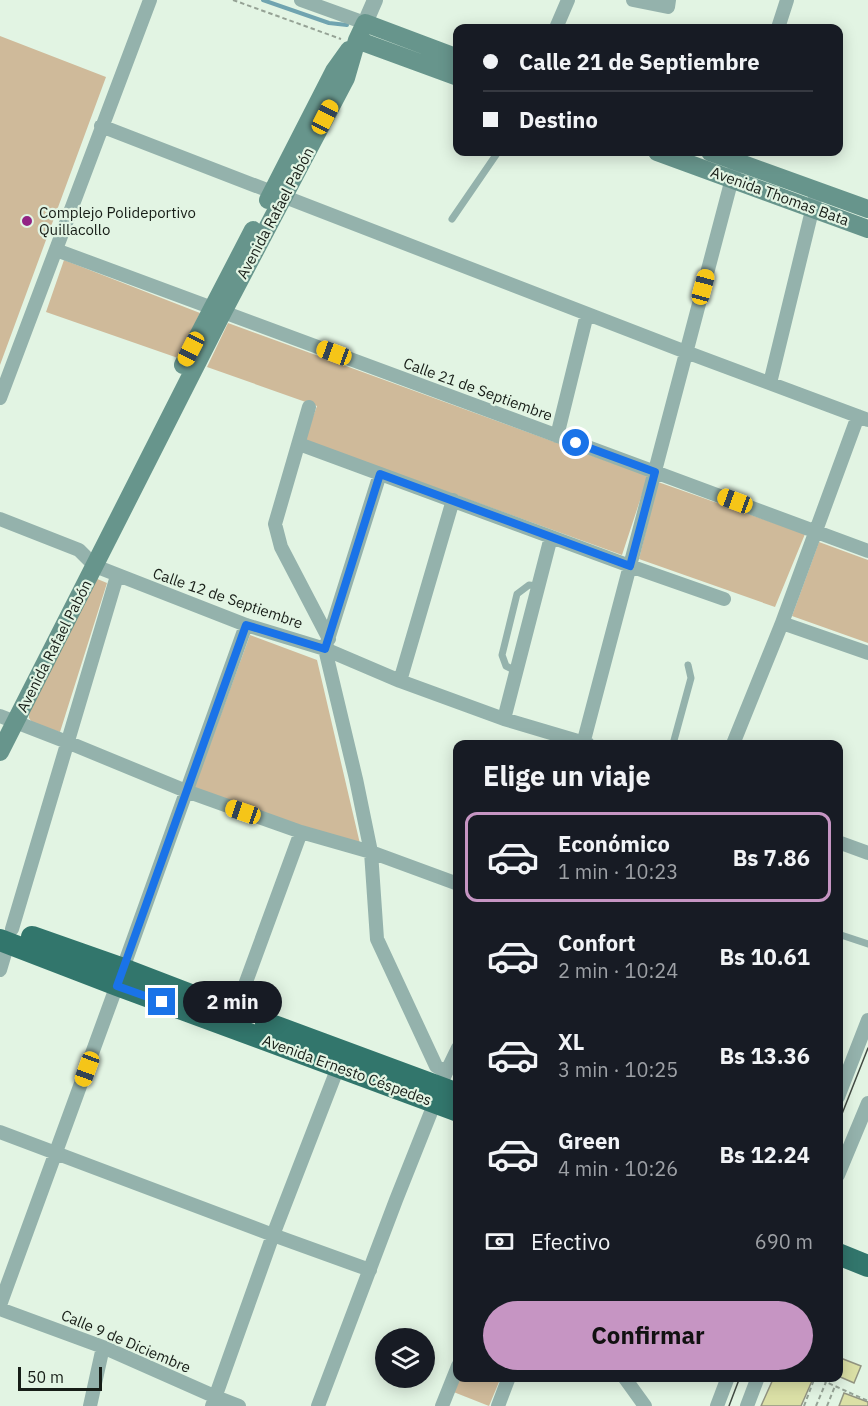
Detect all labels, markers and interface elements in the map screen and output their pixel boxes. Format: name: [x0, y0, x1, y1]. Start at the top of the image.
text: Calle 21 de Septiembre: [519, 47, 760, 76]
car: [309, 97, 341, 137]
text: Destino: [519, 105, 598, 134]
street label: Avenida Rafael Pabón: [232, 144, 318, 282]
street label: Avenida Thomas Bata: [708, 162, 852, 230]
place label: Complejo Polideportivo Quillacollo: [39, 203, 196, 239]
marker: Complejo Polideportivo Quillacollo: [20, 214, 34, 228]
car: [690, 267, 716, 307]
car: [175, 329, 207, 369]
car: [314, 338, 354, 368]
street label: Calle 21 de Septiembre: [401, 353, 555, 425]
route start: [562, 429, 589, 456]
car: [715, 486, 755, 516]
street label: Calle 12 de Septiembre: [150, 563, 306, 633]
street label: Avenida Rafael Pabón: [12, 577, 96, 715]
text: Elige un viaje: [483, 758, 651, 793]
car: [223, 798, 263, 826]
text: Económico: [558, 829, 670, 858]
icon: car: [486, 830, 540, 884]
text: Bs 7.86: [733, 843, 810, 872]
text: 1 min · 10:23: [558, 858, 678, 885]
text: Confort: [558, 928, 636, 957]
icon: car: [486, 929, 540, 983]
text: Bs 10.61: [719, 942, 810, 971]
text: 2 min · 10:24: [558, 957, 678, 984]
callout: 2 min: [183, 981, 282, 1023]
route end: [148, 988, 175, 1015]
text: 2 min: [206, 988, 259, 1015]
text: XL: [558, 1027, 584, 1056]
icon: car: [486, 1028, 540, 1082]
street label: Avenida Ernesto Céspedes: [260, 1031, 434, 1109]
text: Bs 13.36: [719, 1041, 810, 1070]
car: [72, 1049, 102, 1089]
text: 3 min · 10:25: [558, 1056, 678, 1083]
text: Green: [558, 1126, 620, 1155]
icon: car: [486, 1127, 540, 1181]
text: Bs 12.24: [719, 1140, 810, 1169]
text: 4 min · 10:26: [558, 1155, 678, 1182]
icon: cash: [483, 1225, 516, 1258]
text: Efectivo: [531, 1227, 610, 1256]
text: 690 m: [755, 1228, 813, 1255]
button: Confirmar: [483, 1301, 813, 1370]
street label: Calle 9 de Diciembre: [58, 1305, 194, 1377]
map controls: [375, 1328, 435, 1388]
button: layers: [375, 1328, 435, 1388]
scale bar: [18, 1364, 102, 1392]
text: 50 m: [27, 1367, 64, 1387]

